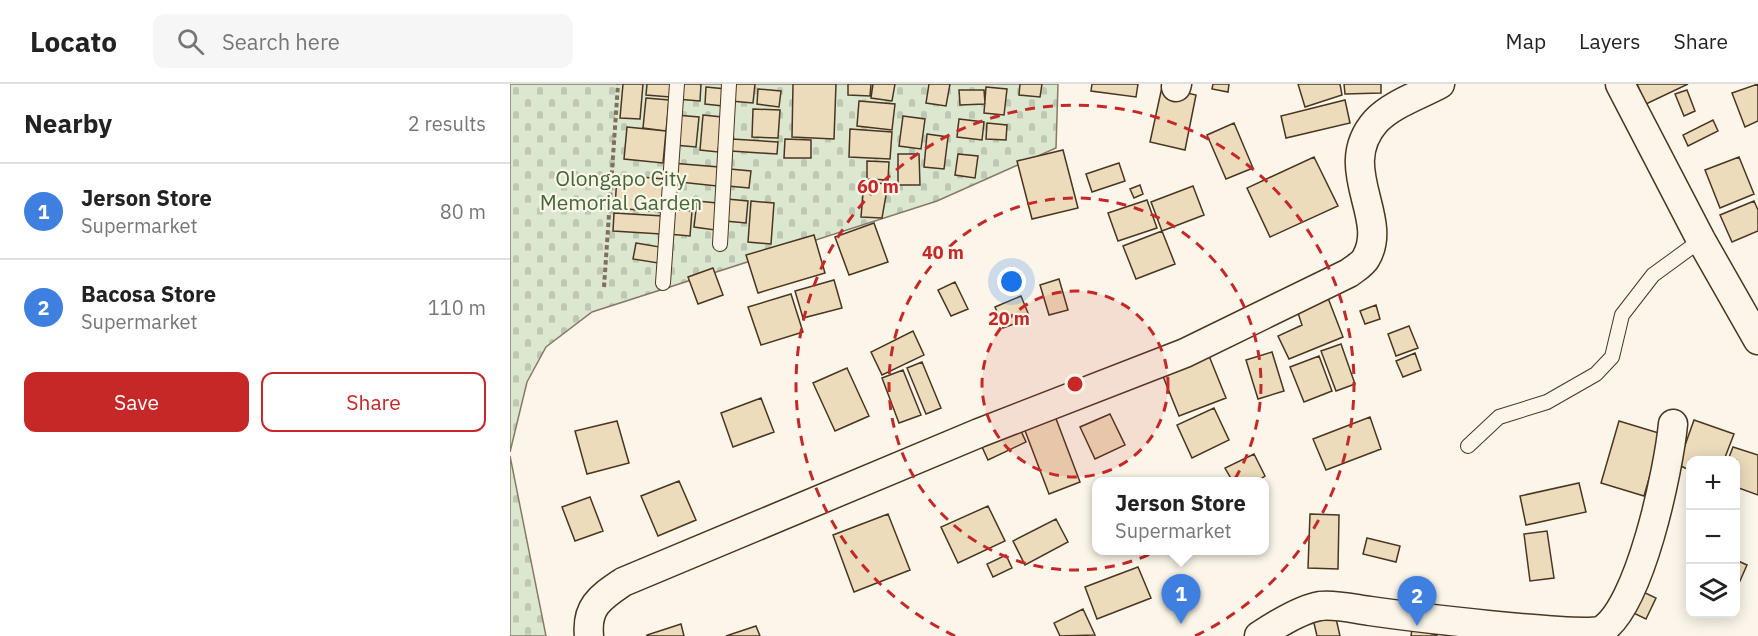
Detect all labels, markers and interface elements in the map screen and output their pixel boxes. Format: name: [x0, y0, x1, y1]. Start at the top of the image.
search box: [153, 14, 573, 68]
text: Locato: [30, 23, 117, 60]
icon: search: [174, 25, 207, 58]
text: Search here: [222, 27, 340, 56]
text: Map: [1506, 27, 1546, 55]
text: Layers: [1579, 27, 1641, 55]
text: Share: [1674, 27, 1728, 55]
text: Nearby: [24, 106, 112, 140]
text: 2 results: [408, 110, 486, 137]
park label: Olongapo City Memorial Garden: [540, 164, 702, 216]
text: 60 m: [857, 175, 899, 198]
text: Jerson Store: [81, 183, 212, 212]
text: 1: [38, 198, 50, 225]
text: 80 m: [440, 198, 486, 225]
text: Supermarket: [81, 212, 198, 239]
text: 40 m: [922, 241, 964, 264]
your location: [997, 267, 1026, 296]
text: Bacosa Store: [81, 279, 216, 308]
text: 2: [38, 294, 50, 321]
text: 110 m: [428, 294, 486, 321]
text: 20 m: [988, 307, 1030, 330]
text: Supermarket: [81, 308, 198, 335]
button: Save: [24, 372, 249, 432]
button: Share: [261, 372, 486, 432]
centre of rings: [1065, 374, 1085, 394]
map controls: [1686, 456, 1740, 618]
button: +: [1686, 456, 1740, 510]
popup: [1092, 477, 1269, 555]
text: Jerson Store: [1115, 488, 1246, 517]
button: −: [1686, 510, 1740, 564]
text: Supermarket: [1115, 517, 1232, 544]
button: layers: [1686, 564, 1740, 618]
pin: 1: [1162, 574, 1200, 624]
pin: 2: [1398, 576, 1436, 626]

